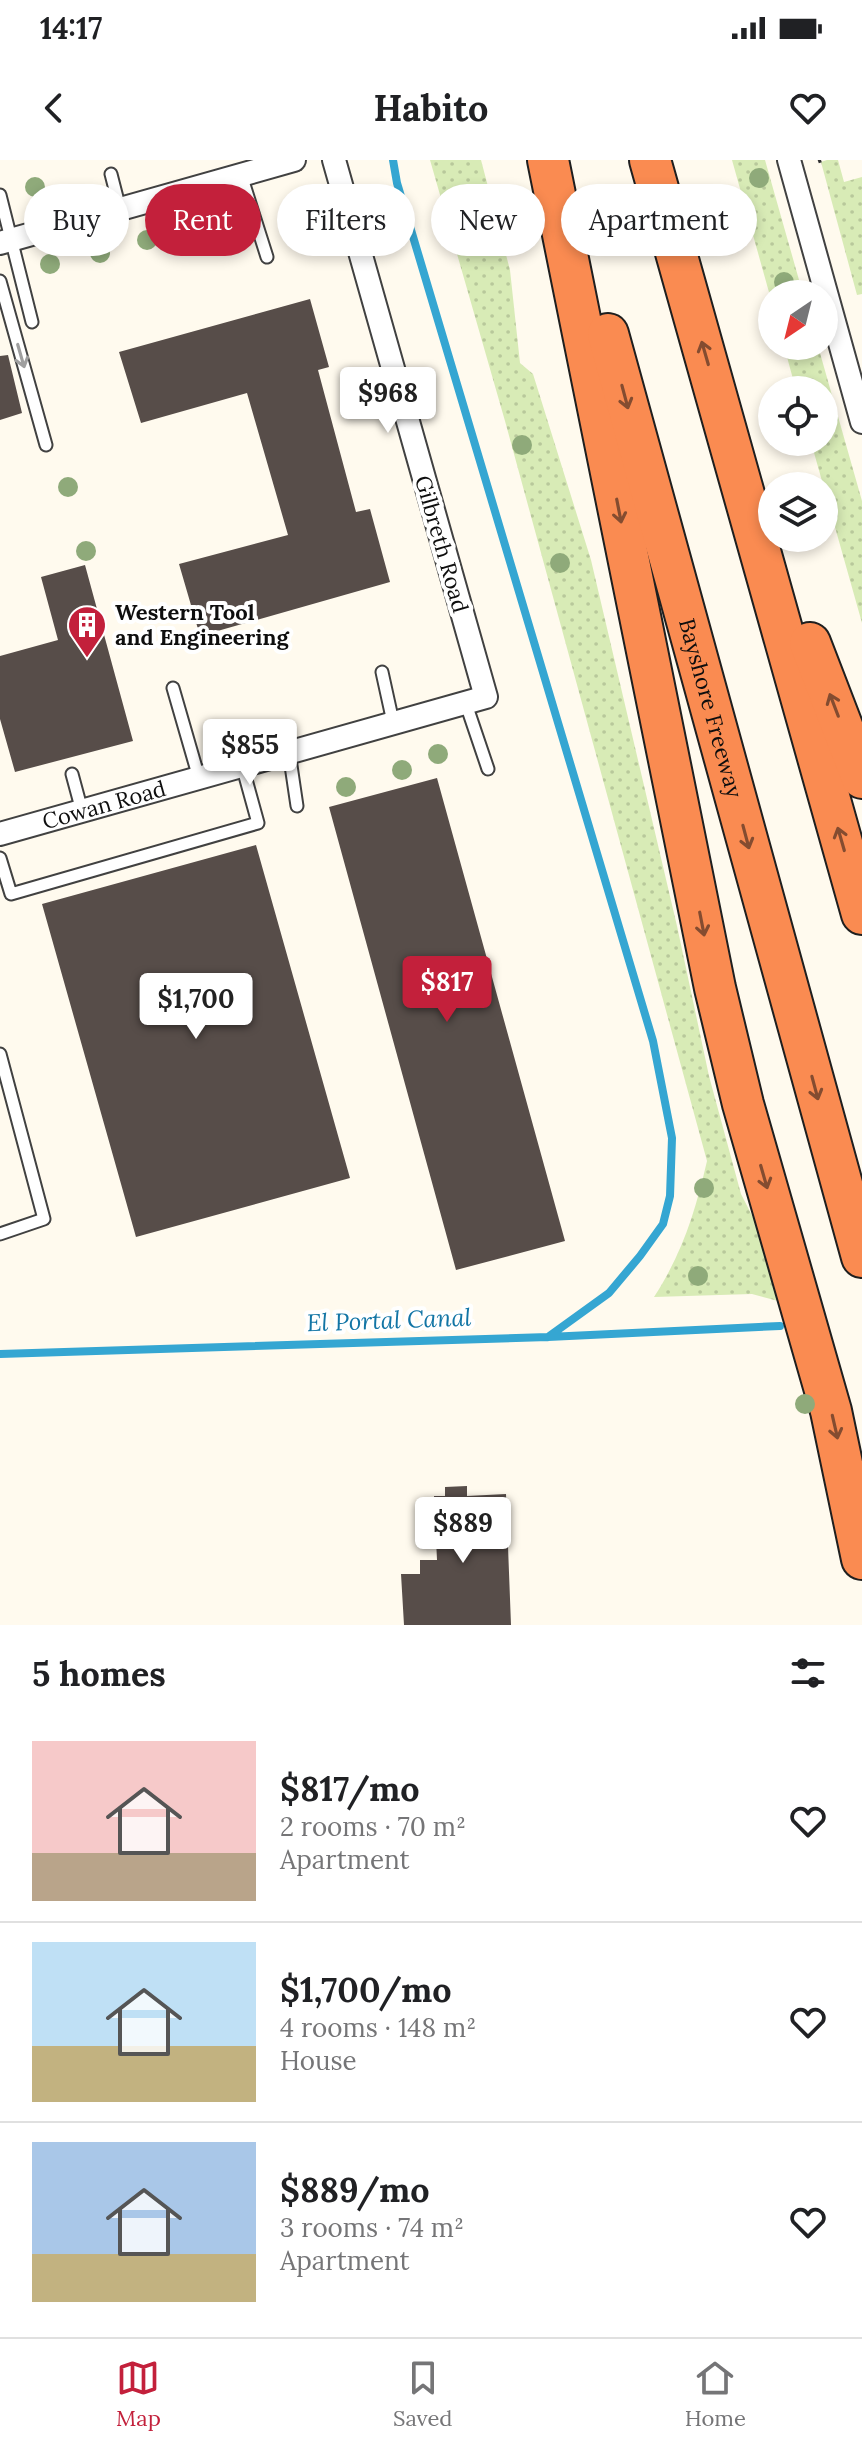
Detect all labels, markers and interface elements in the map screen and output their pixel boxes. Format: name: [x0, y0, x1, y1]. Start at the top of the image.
text: 14:17: [40, 9, 102, 47]
text: Habito: [374, 85, 488, 131]
icon: back: [32, 86, 76, 130]
icon: heart: [786, 86, 830, 130]
chip: Buy: [24, 184, 129, 256]
chip: Rent: [145, 184, 261, 256]
chip: Filters: [277, 184, 415, 256]
chip: New: [431, 184, 545, 256]
chip: Apartment: [561, 184, 757, 256]
north arrow: [758, 280, 838, 360]
map controls: [758, 280, 838, 552]
one-way arrow: [697, 340, 712, 366]
one-way arrow: [14, 342, 29, 368]
pin: $968: [341, 367, 435, 435]
text: $968: [358, 376, 418, 409]
button: locate: [758, 376, 838, 456]
one-way arrow: [619, 384, 634, 410]
street label: Gilbreth Road: [409, 472, 475, 616]
button: layers: [758, 472, 838, 552]
one-way arrow: [612, 498, 627, 523]
place label: Western Tool and Engineering: [115, 598, 289, 651]
building icon: Western Tool and Engineering: [66, 604, 108, 659]
street label: Bayshore Freeway: [673, 615, 749, 801]
one-way arrow: [826, 693, 840, 718]
pin: $855: [203, 719, 297, 787]
text: $855: [221, 728, 279, 761]
street label: Cowan Road: [39, 774, 169, 835]
one-way arrow: [740, 823, 755, 849]
one-way arrow: [833, 826, 848, 852]
one-way arrow: [695, 911, 710, 937]
pin: $817: [400, 956, 494, 1024]
text: $817: [421, 965, 473, 998]
pin: $1,700: [131, 973, 261, 1041]
text: $1,700: [158, 982, 234, 1015]
one-way arrow: [809, 1074, 824, 1100]
one-way arrow: [758, 1164, 772, 1189]
water label: El Portal Canal: [306, 1302, 472, 1338]
one-way arrow: [828, 1414, 843, 1439]
pin: $889: [416, 1497, 510, 1565]
text: $889: [433, 1506, 493, 1539]
icon: filters: [786, 1651, 830, 1695]
text: 5 homes: [32, 1652, 166, 1695]
text: $817/mo: [280, 1767, 420, 1810]
icon: home: [96, 1773, 192, 1869]
icon: heart: [786, 1799, 830, 1843]
text: 2 rooms · 70 m²: [280, 1810, 466, 1843]
text: Apartment: [280, 1843, 410, 1876]
text: $1,700/mo: [280, 1968, 452, 2011]
icon: home: [96, 1974, 192, 2070]
icon: heart: [786, 2000, 830, 2044]
text: 4 rooms · 148 m²: [280, 2011, 476, 2044]
text: House: [280, 2044, 357, 2077]
text: $889/mo: [280, 2168, 430, 2211]
icon: home: [96, 2174, 192, 2270]
icon: heart: [786, 2200, 830, 2244]
text: 3 rooms · 74 m²: [280, 2211, 464, 2244]
text: Apartment: [280, 2244, 410, 2277]
tab: Map: [116, 2356, 161, 2432]
tab: Saved: [393, 2356, 453, 2432]
tab: Home: [685, 2356, 746, 2432]

